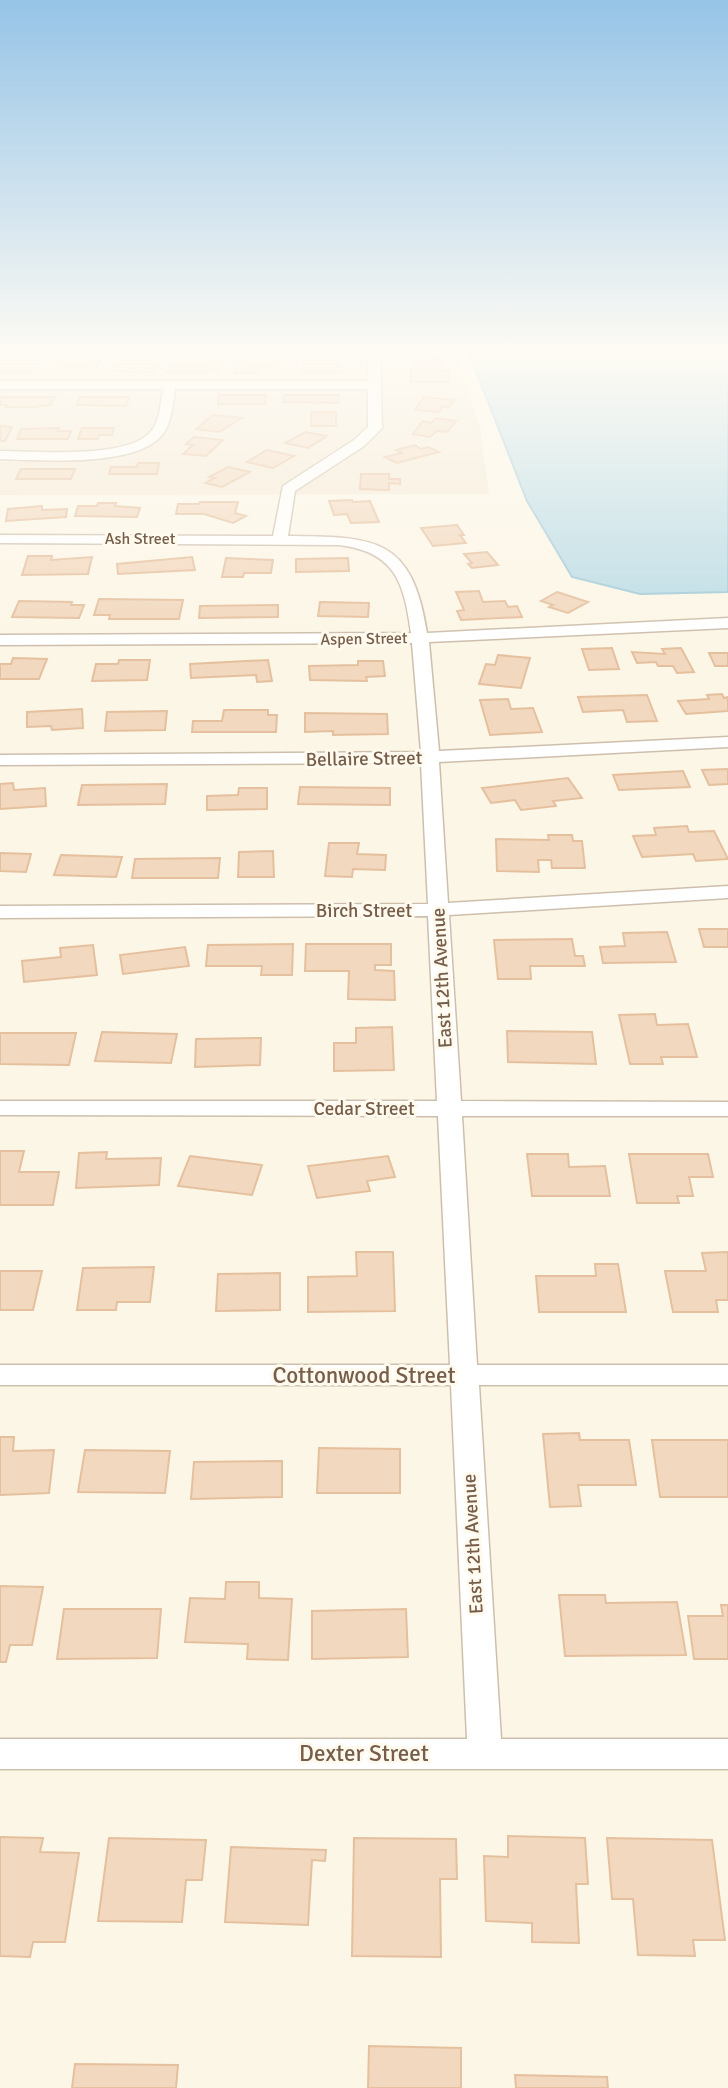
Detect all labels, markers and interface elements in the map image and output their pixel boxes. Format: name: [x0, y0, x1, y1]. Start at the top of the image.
street label: Ash Street: [105, 529, 176, 549]
street label: Aspen Street: [320, 628, 408, 650]
street label: Bellaire Street: [305, 746, 423, 772]
street label: Birch Street: [316, 899, 412, 923]
street label: East 12th Avenue: [426, 907, 458, 1049]
street label: Cedar Street: [313, 1097, 415, 1121]
street label: Cottonwood Street: [273, 1361, 455, 1390]
street label: East 12th Avenue: [457, 1473, 489, 1615]
street label: Dexter Street: [299, 1739, 429, 1768]

